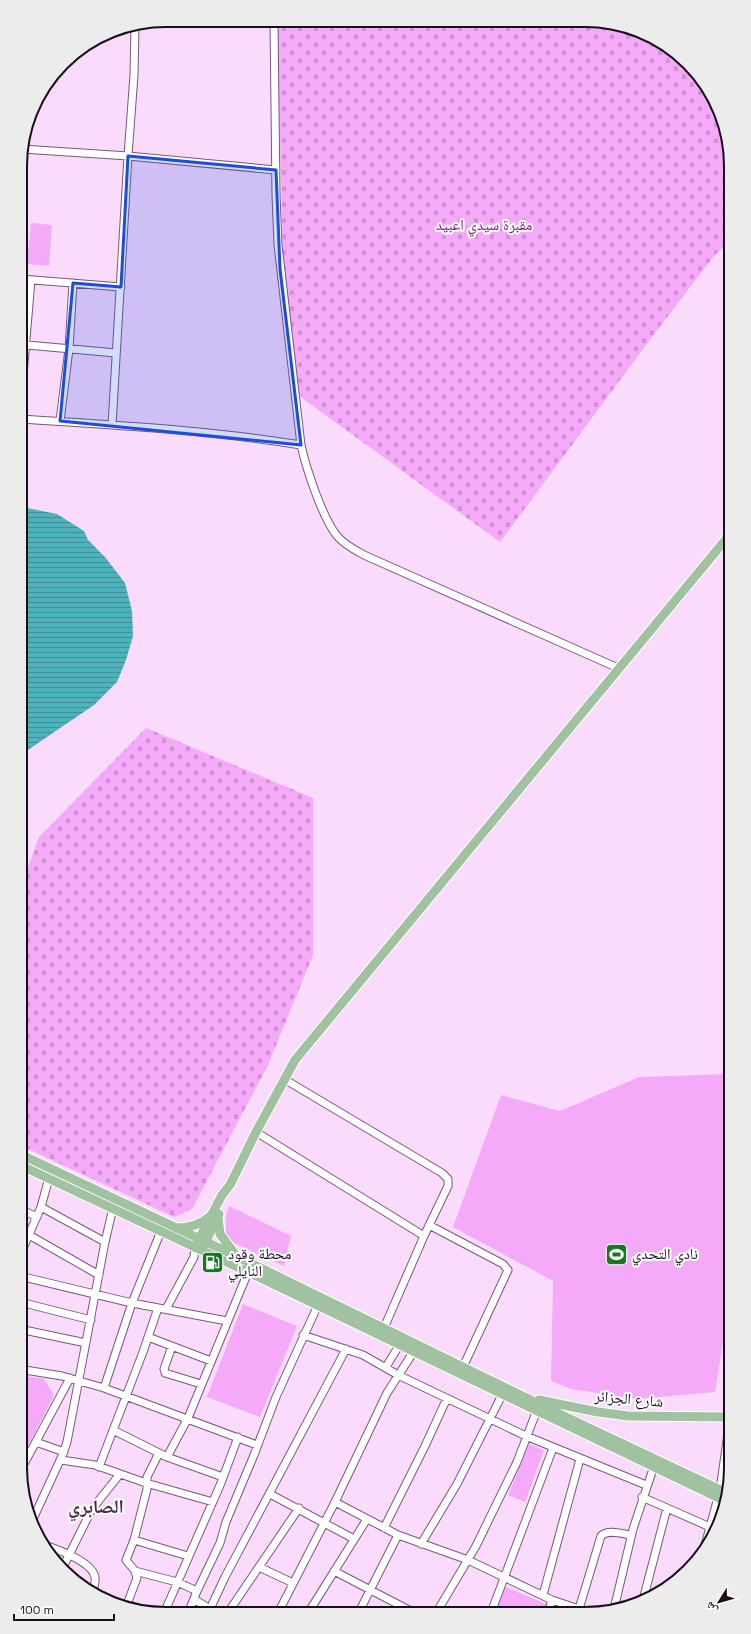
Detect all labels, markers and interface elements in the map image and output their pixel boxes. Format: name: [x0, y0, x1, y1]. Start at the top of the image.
park label: مقبرة سيدي اعبيد: [436, 215, 532, 237]
sports icon: نادي التحدي: [603, 1241, 629, 1267]
place label: محطة وقود النايلي: [228, 1244, 292, 1283]
place label: نادي التحدي: [632, 1244, 698, 1266]
fuel station icon: محطة وقود النايلي: [199, 1250, 225, 1276]
street label: شارع الجزائر: [593, 1386, 664, 1412]
district label: الصابري: [68, 1494, 124, 1522]
north arrow: [699, 1582, 739, 1622]
scale bar: [14, 1596, 114, 1622]
text: ش: [702, 1598, 721, 1617]
text: 100 m: [20, 1602, 54, 1618]

